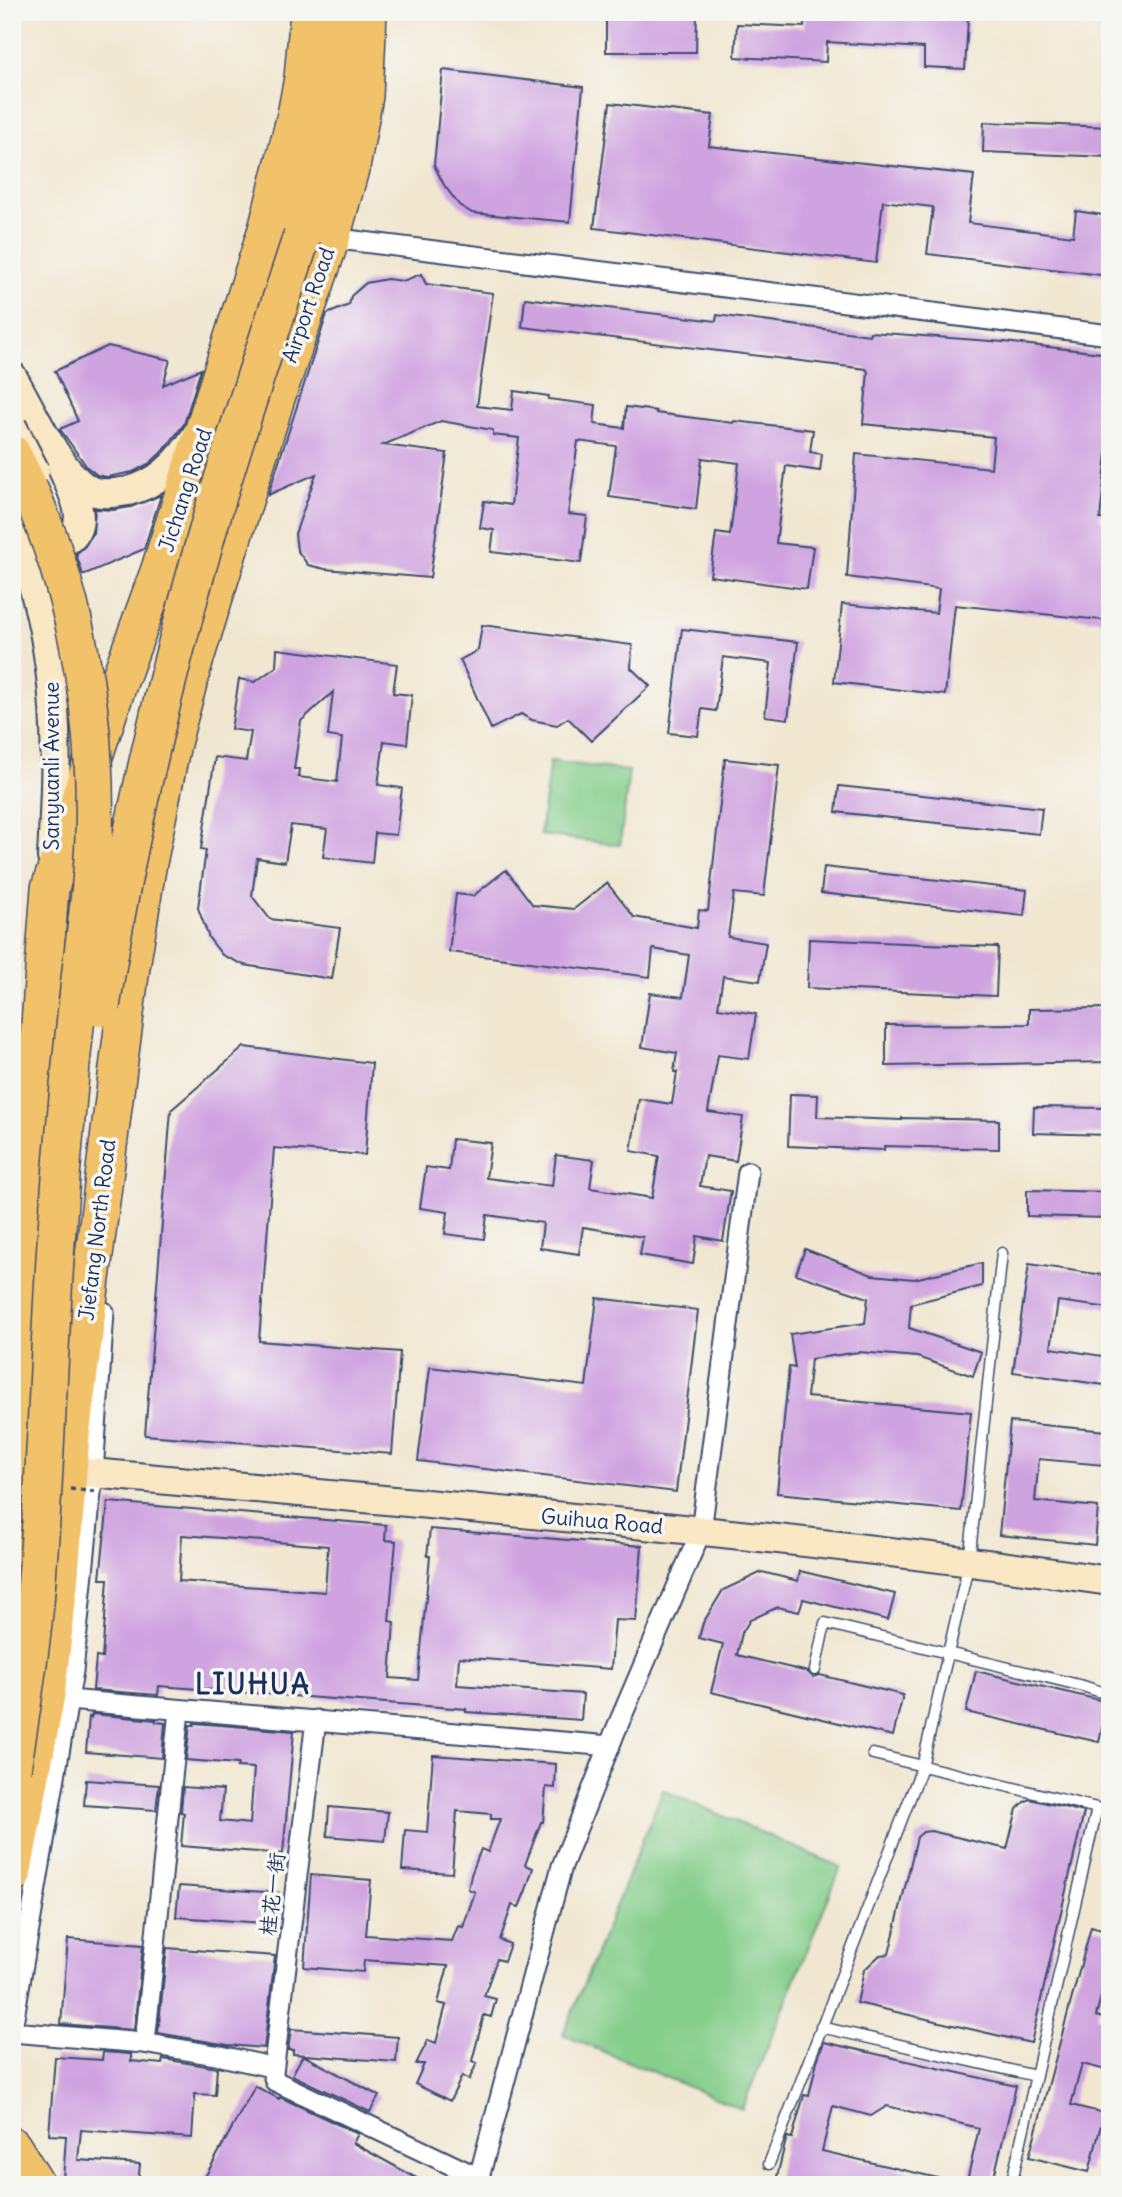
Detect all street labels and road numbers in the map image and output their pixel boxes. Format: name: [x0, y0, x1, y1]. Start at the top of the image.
street label: Airport Road: [276, 244, 340, 366]
street label: Jichang Road: [152, 425, 218, 555]
street label: Sanyuanli Avenue: [38, 682, 65, 850]
street label: Jiefang North Road: [72, 1138, 122, 1322]
street label: Guihua Road: [540, 1502, 664, 1540]
street label: 桂花一街: [253, 1851, 291, 1937]

